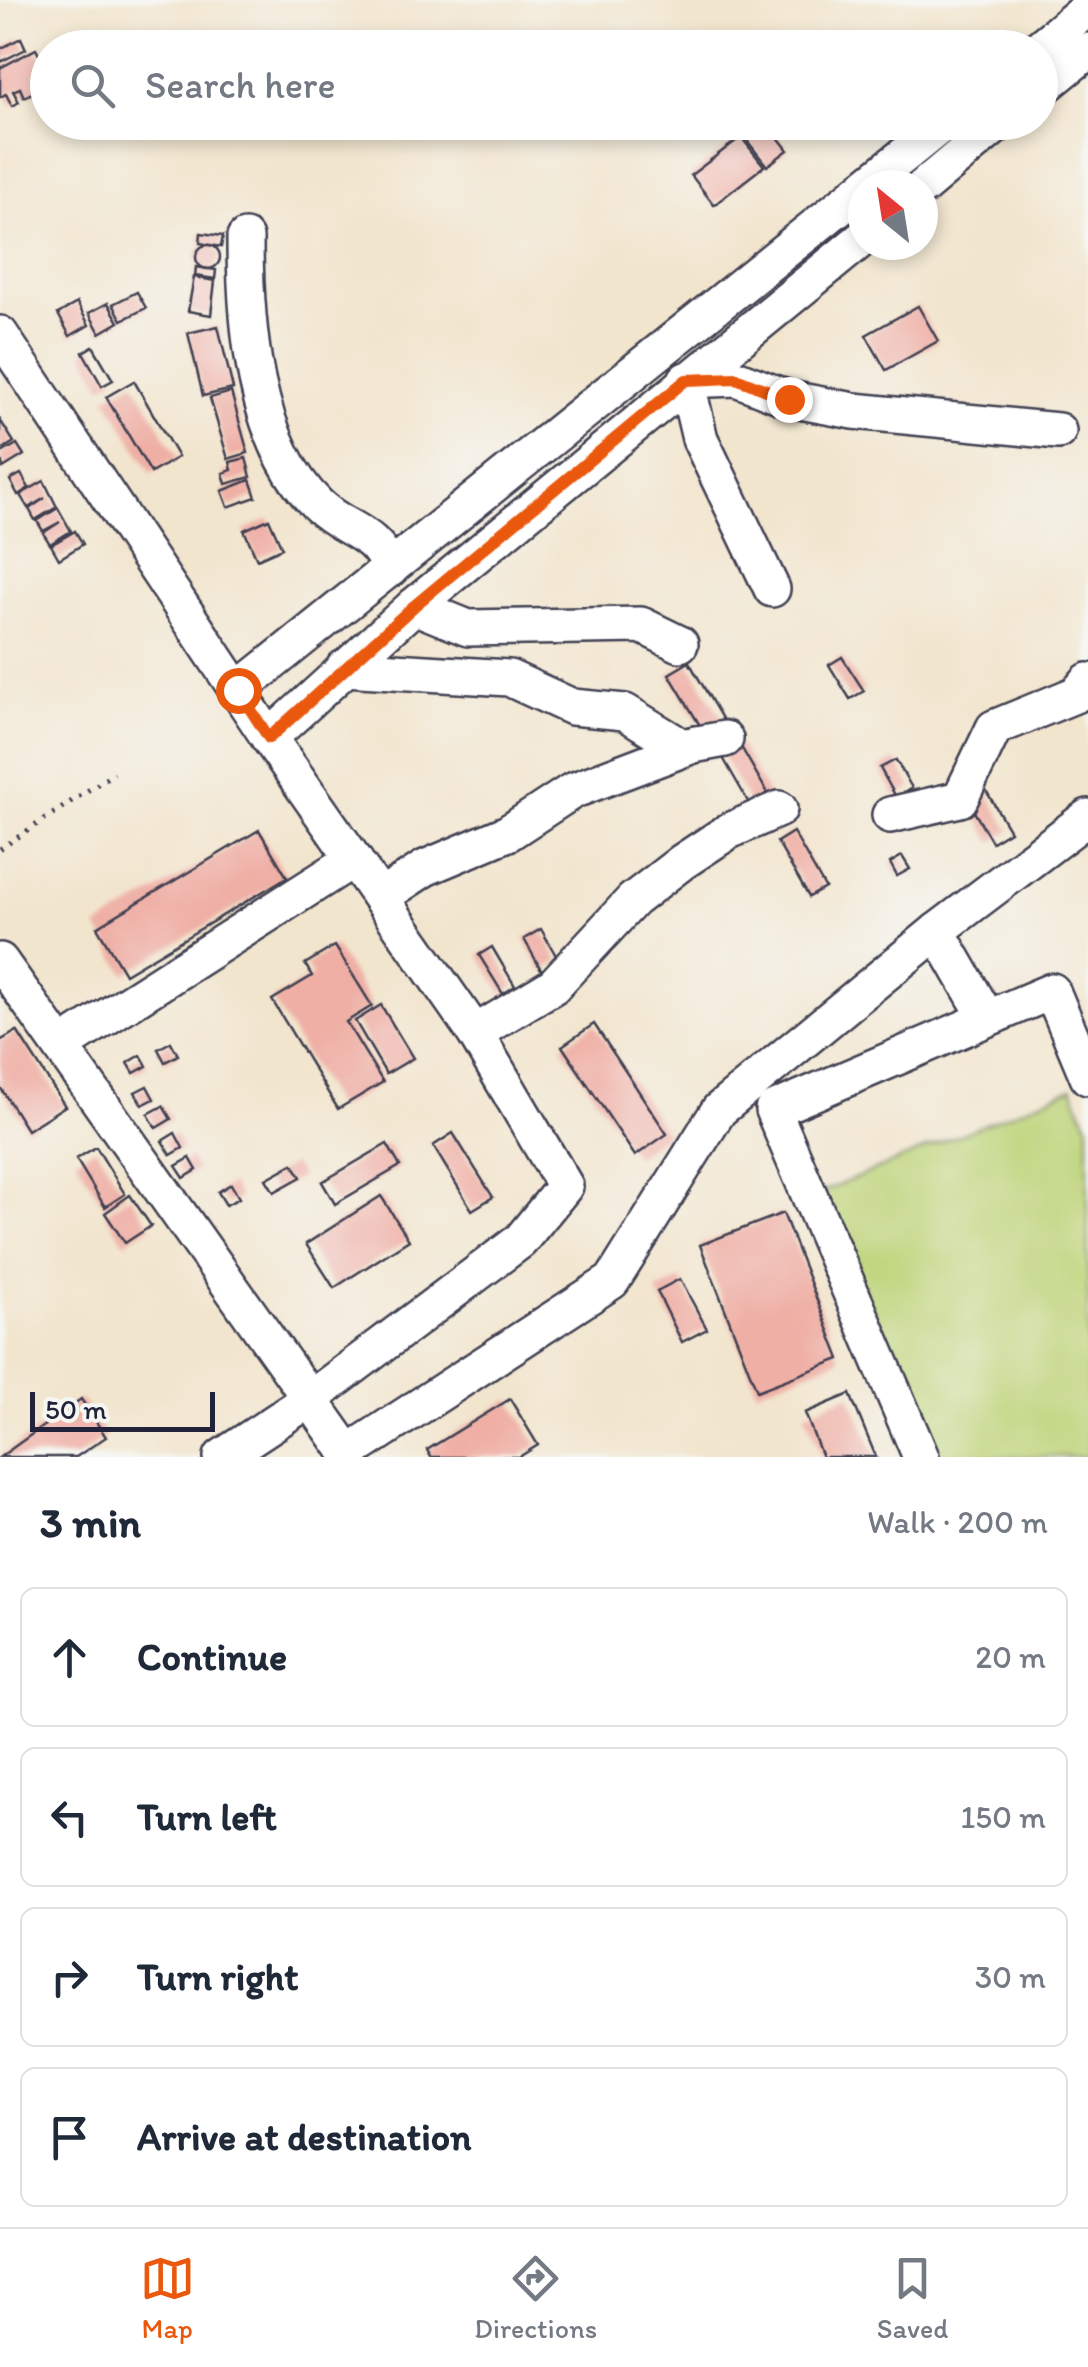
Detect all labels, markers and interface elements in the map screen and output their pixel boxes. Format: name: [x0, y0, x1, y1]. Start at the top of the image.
search box: [30, 30, 1058, 140]
icon: search: [65, 58, 120, 113]
text: Search here: [145, 62, 336, 108]
north arrow: [848, 170, 938, 260]
route end: [767, 377, 813, 423]
route start: [216, 668, 262, 714]
scale bar: [30, 1387, 215, 1432]
text: 50 m: [45, 1392, 107, 1426]
text: 3 min: [40, 1497, 141, 1548]
text: Walk · 200 m: [867, 1503, 1048, 1541]
icon: ahead: [42, 1630, 97, 1685]
text: Continue: [137, 1634, 287, 1680]
text: 20 m: [975, 1638, 1046, 1676]
icon: left: [42, 1790, 97, 1845]
text: Turn left: [137, 1794, 277, 1840]
text: 150 m: [961, 1798, 1046, 1836]
icon: right: [42, 1950, 97, 2005]
text: Turn right: [137, 1954, 299, 2000]
text: 30 m: [975, 1958, 1046, 1996]
icon: arrive: [42, 2110, 97, 2165]
text: Arrive at destination: [137, 2114, 472, 2160]
tab: Map: [140, 2251, 195, 2345]
tab: Directions: [474, 2251, 597, 2345]
tab: Saved: [877, 2251, 948, 2345]

